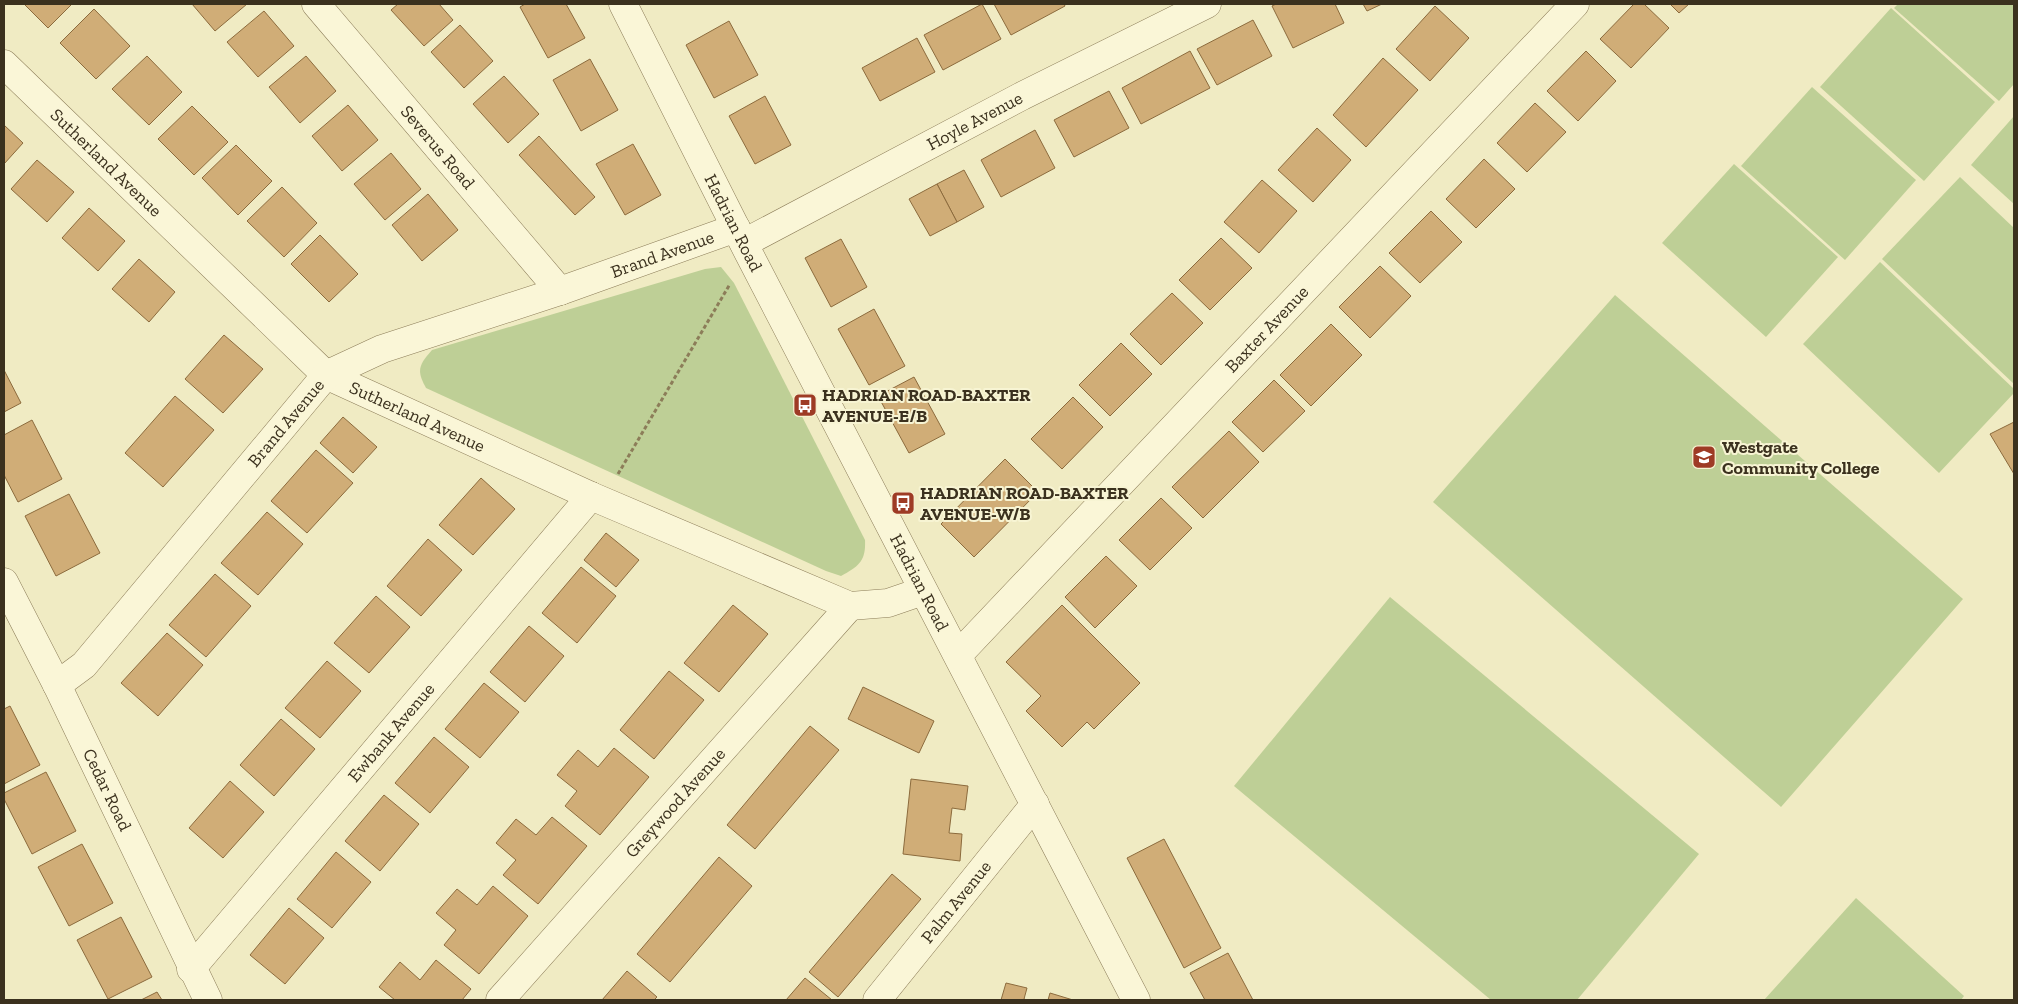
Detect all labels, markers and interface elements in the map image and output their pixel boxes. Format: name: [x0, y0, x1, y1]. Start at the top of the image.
street label: Hoyle Avenue: [923, 87, 1026, 155]
street label: Severus Road: [396, 101, 480, 194]
street label: Sutherland Avenue: [46, 104, 167, 222]
street label: Hadrian Road: [699, 170, 767, 275]
street label: Brand Avenue: [608, 226, 717, 283]
street label: Baxter Avenue: [1220, 281, 1313, 377]
street label: Brand Avenue: [243, 374, 329, 471]
street label: Sutherland Avenue: [346, 376, 489, 457]
place label: HADRIAN ROAD-BAXTER AVENUE-E/B: [822, 384, 1031, 427]
bus stop icon: HADRIAN ROAD-BAXTER AVENUE-E/B: [792, 392, 818, 418]
place label: Westgate Community College: [1722, 436, 1880, 479]
school or university icon: Westgate Community College: [1691, 444, 1717, 470]
place label: HADRIAN ROAD-BAXTER AVENUE-W/B: [920, 482, 1129, 525]
bus stop icon: HADRIAN ROAD-BAXTER AVENUE-W/B: [890, 490, 916, 516]
street label: Hadrian Road: [885, 530, 954, 635]
street label: Ewbank Avenue: [343, 678, 439, 786]
street label: Greywood Avenue: [621, 743, 730, 862]
street label: Cedar Road: [78, 745, 136, 835]
street label: Palm Avenue: [916, 856, 996, 948]

